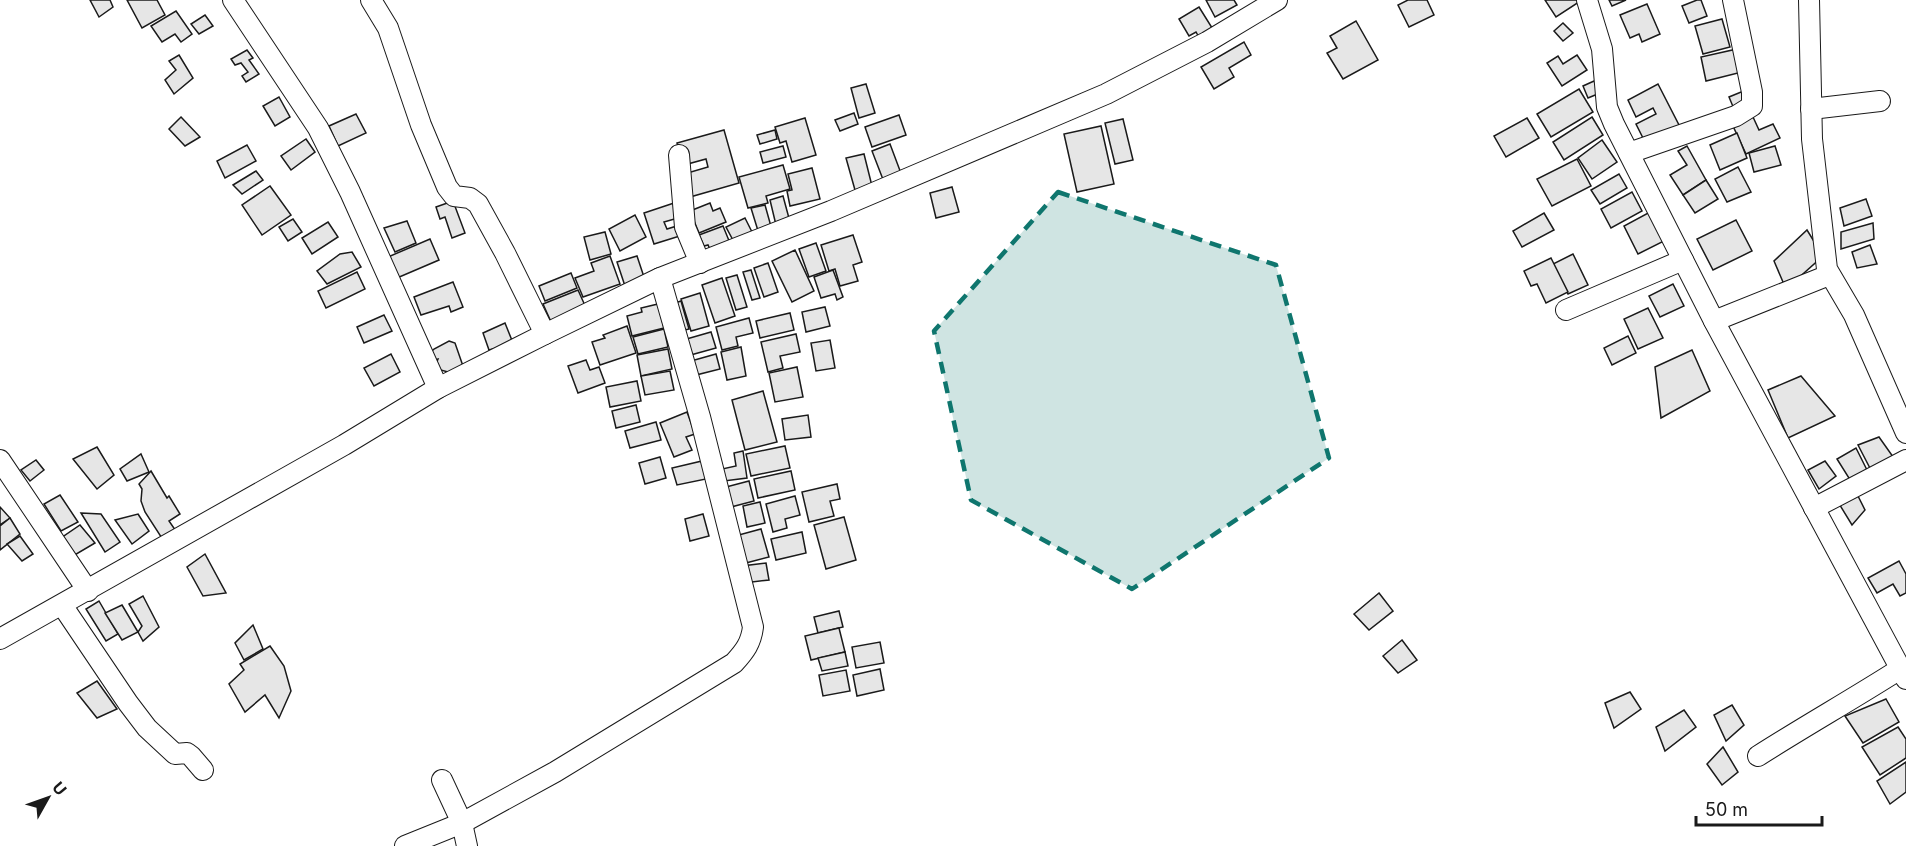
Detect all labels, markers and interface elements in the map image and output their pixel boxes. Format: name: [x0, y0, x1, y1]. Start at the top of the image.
north arrow: [18, 768, 78, 828]
text: U: [48, 777, 71, 799]
scale bar: [1696, 789, 1822, 827]
text: 50 m: [1705, 799, 1748, 820]

